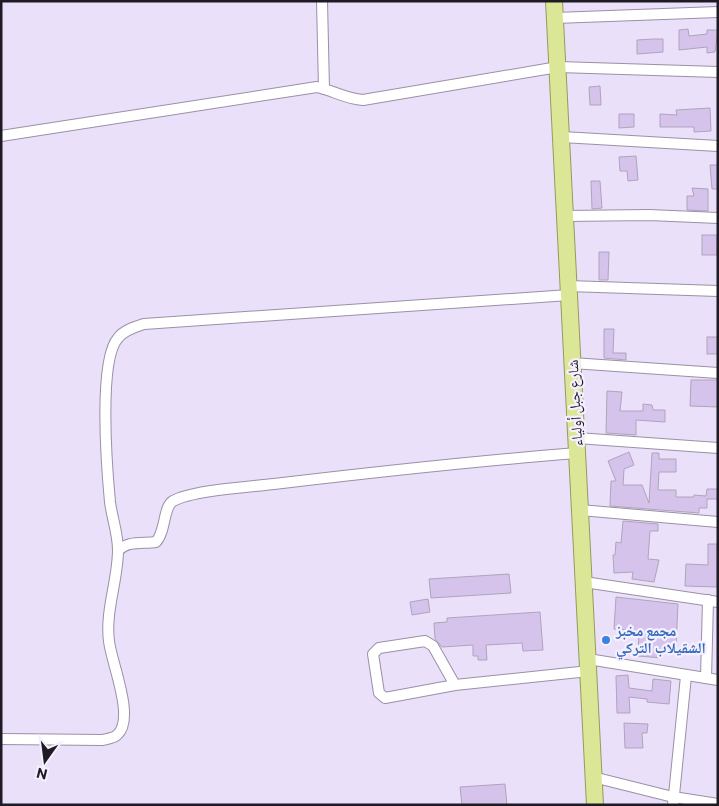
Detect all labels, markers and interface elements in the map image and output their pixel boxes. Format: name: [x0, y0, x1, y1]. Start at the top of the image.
street label: شارع جبل أولياء: [563, 359, 587, 447]
place label: مجمع مخبز الشقيلاب التركي: [615, 621, 706, 660]
marker: مجمع مخبز الشقيلاب التركي: [600, 634, 612, 646]
north arrow: [20, 736, 70, 786]
text: N: [35, 765, 49, 784]

